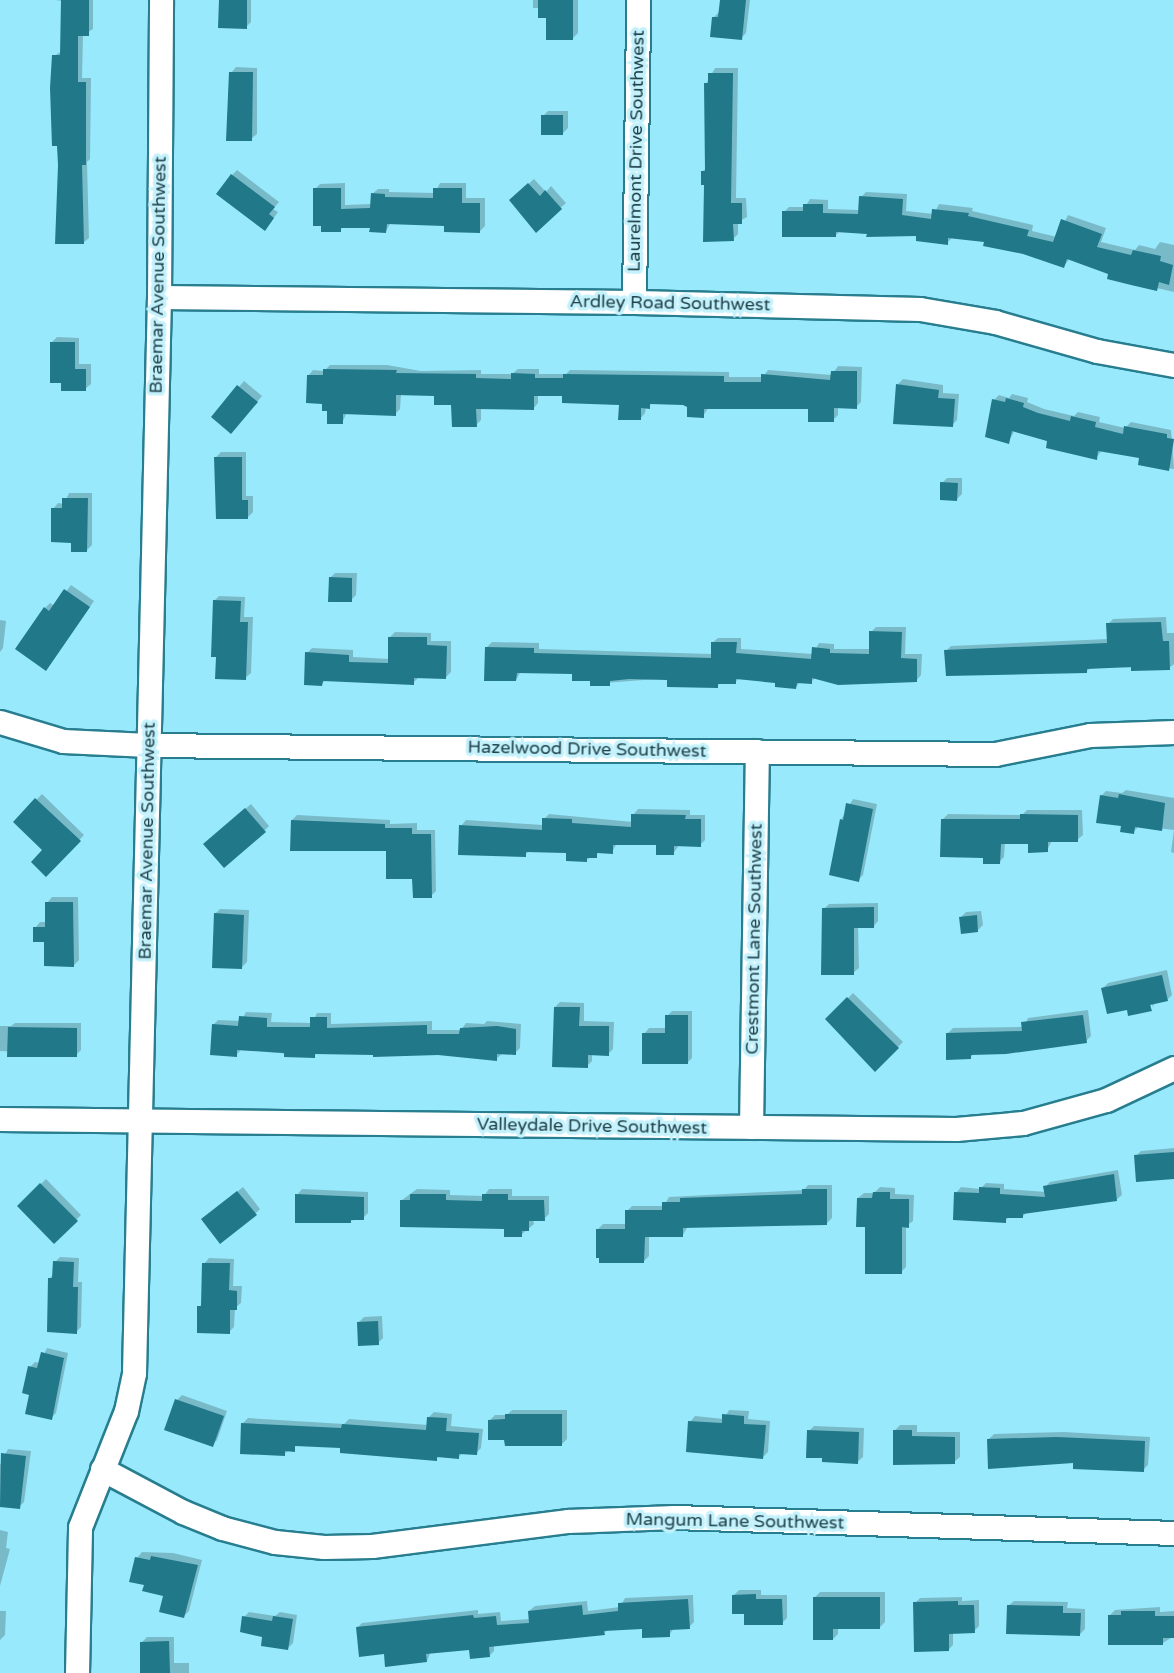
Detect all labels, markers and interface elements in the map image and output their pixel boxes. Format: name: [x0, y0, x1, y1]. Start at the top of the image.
street label: Laurelmont Drive Southwest: [623, 30, 649, 272]
street label: Braemar Avenue Southwest: [145, 156, 171, 394]
street label: Ardley Road Southwest: [570, 290, 770, 316]
street label: Braemar Avenue Southwest: [134, 722, 160, 960]
street label: Hazelwood Drive Southwest: [467, 736, 707, 762]
street label: Crestmont Lane Southwest: [741, 823, 767, 1055]
street label: Valleydale Drive Southwest: [477, 1113, 707, 1139]
street label: Mangum Lane Southwest: [625, 1508, 845, 1534]

